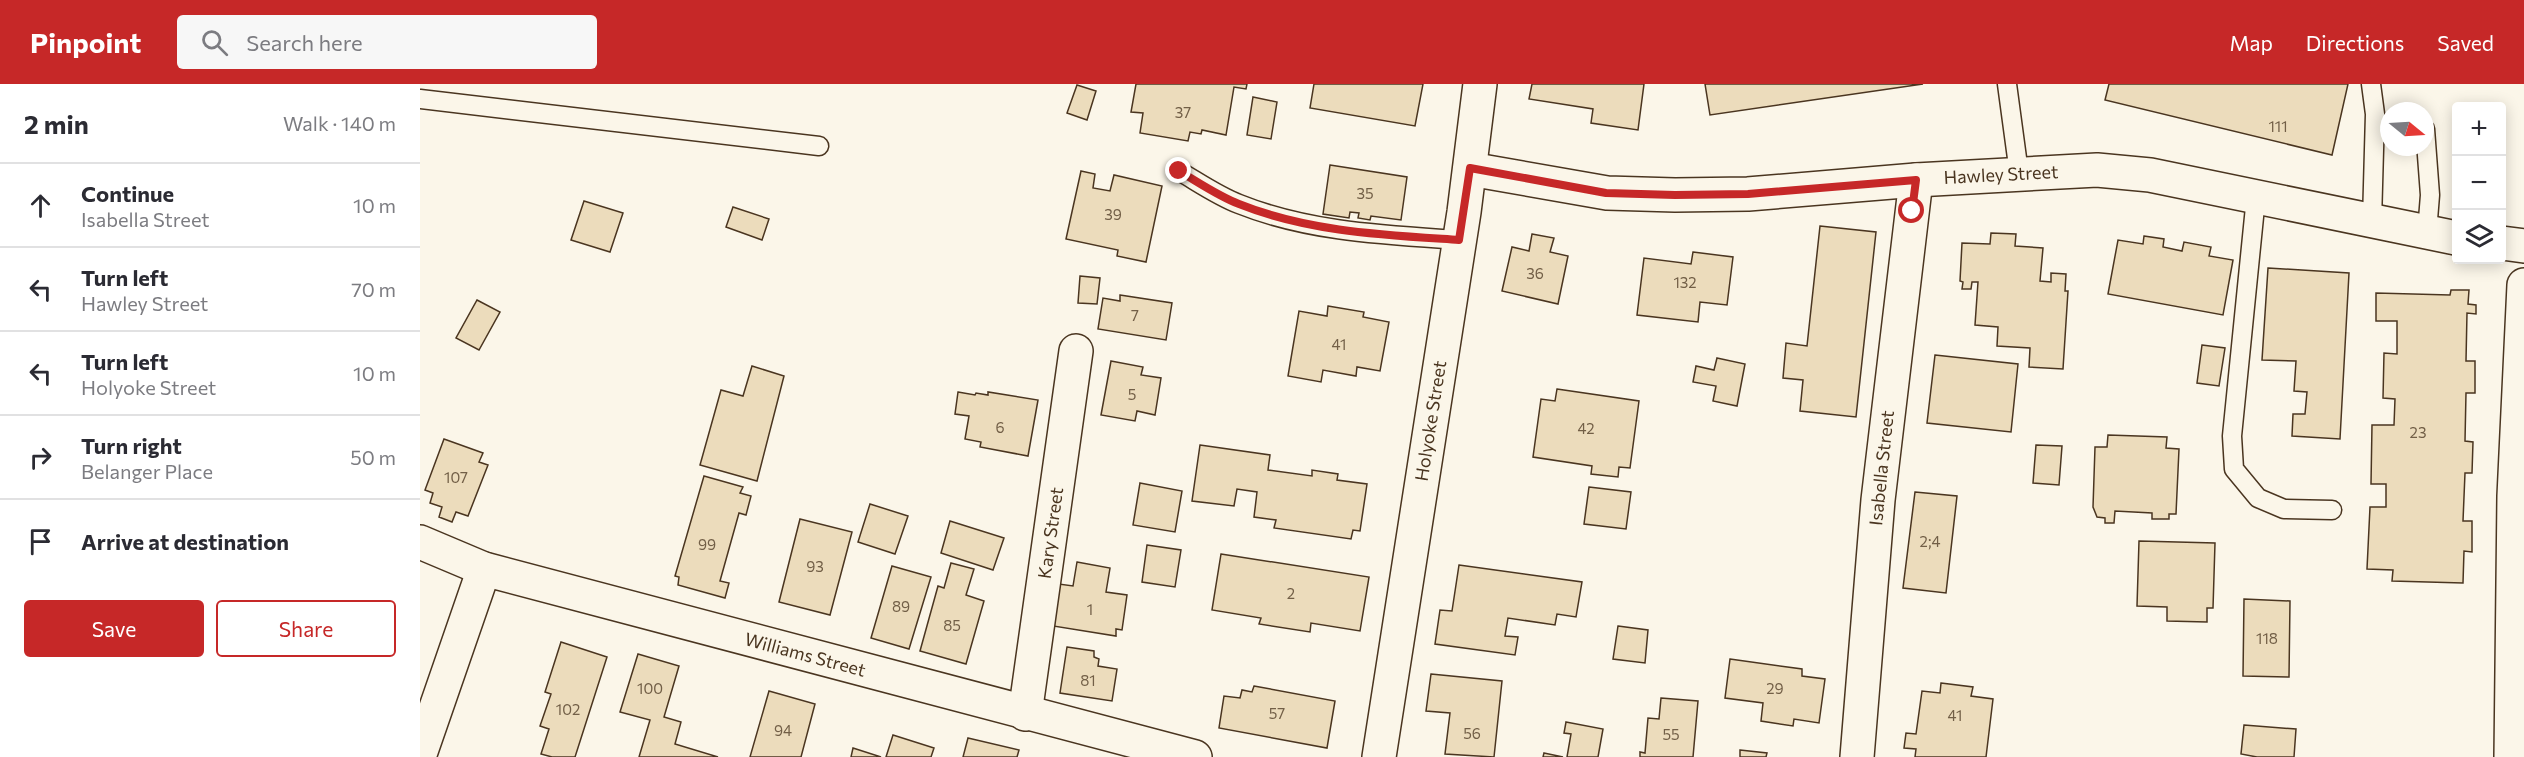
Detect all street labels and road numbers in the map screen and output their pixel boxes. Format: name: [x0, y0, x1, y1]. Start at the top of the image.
street label: Hawley Street: [1943, 160, 2059, 188]
street label: Holyoke Street: [1410, 359, 1450, 483]
street label: Isabella Street: [1864, 409, 1898, 527]
street label: Kary Street: [1033, 486, 1067, 580]
street label: Williams Street: [742, 627, 868, 681]

